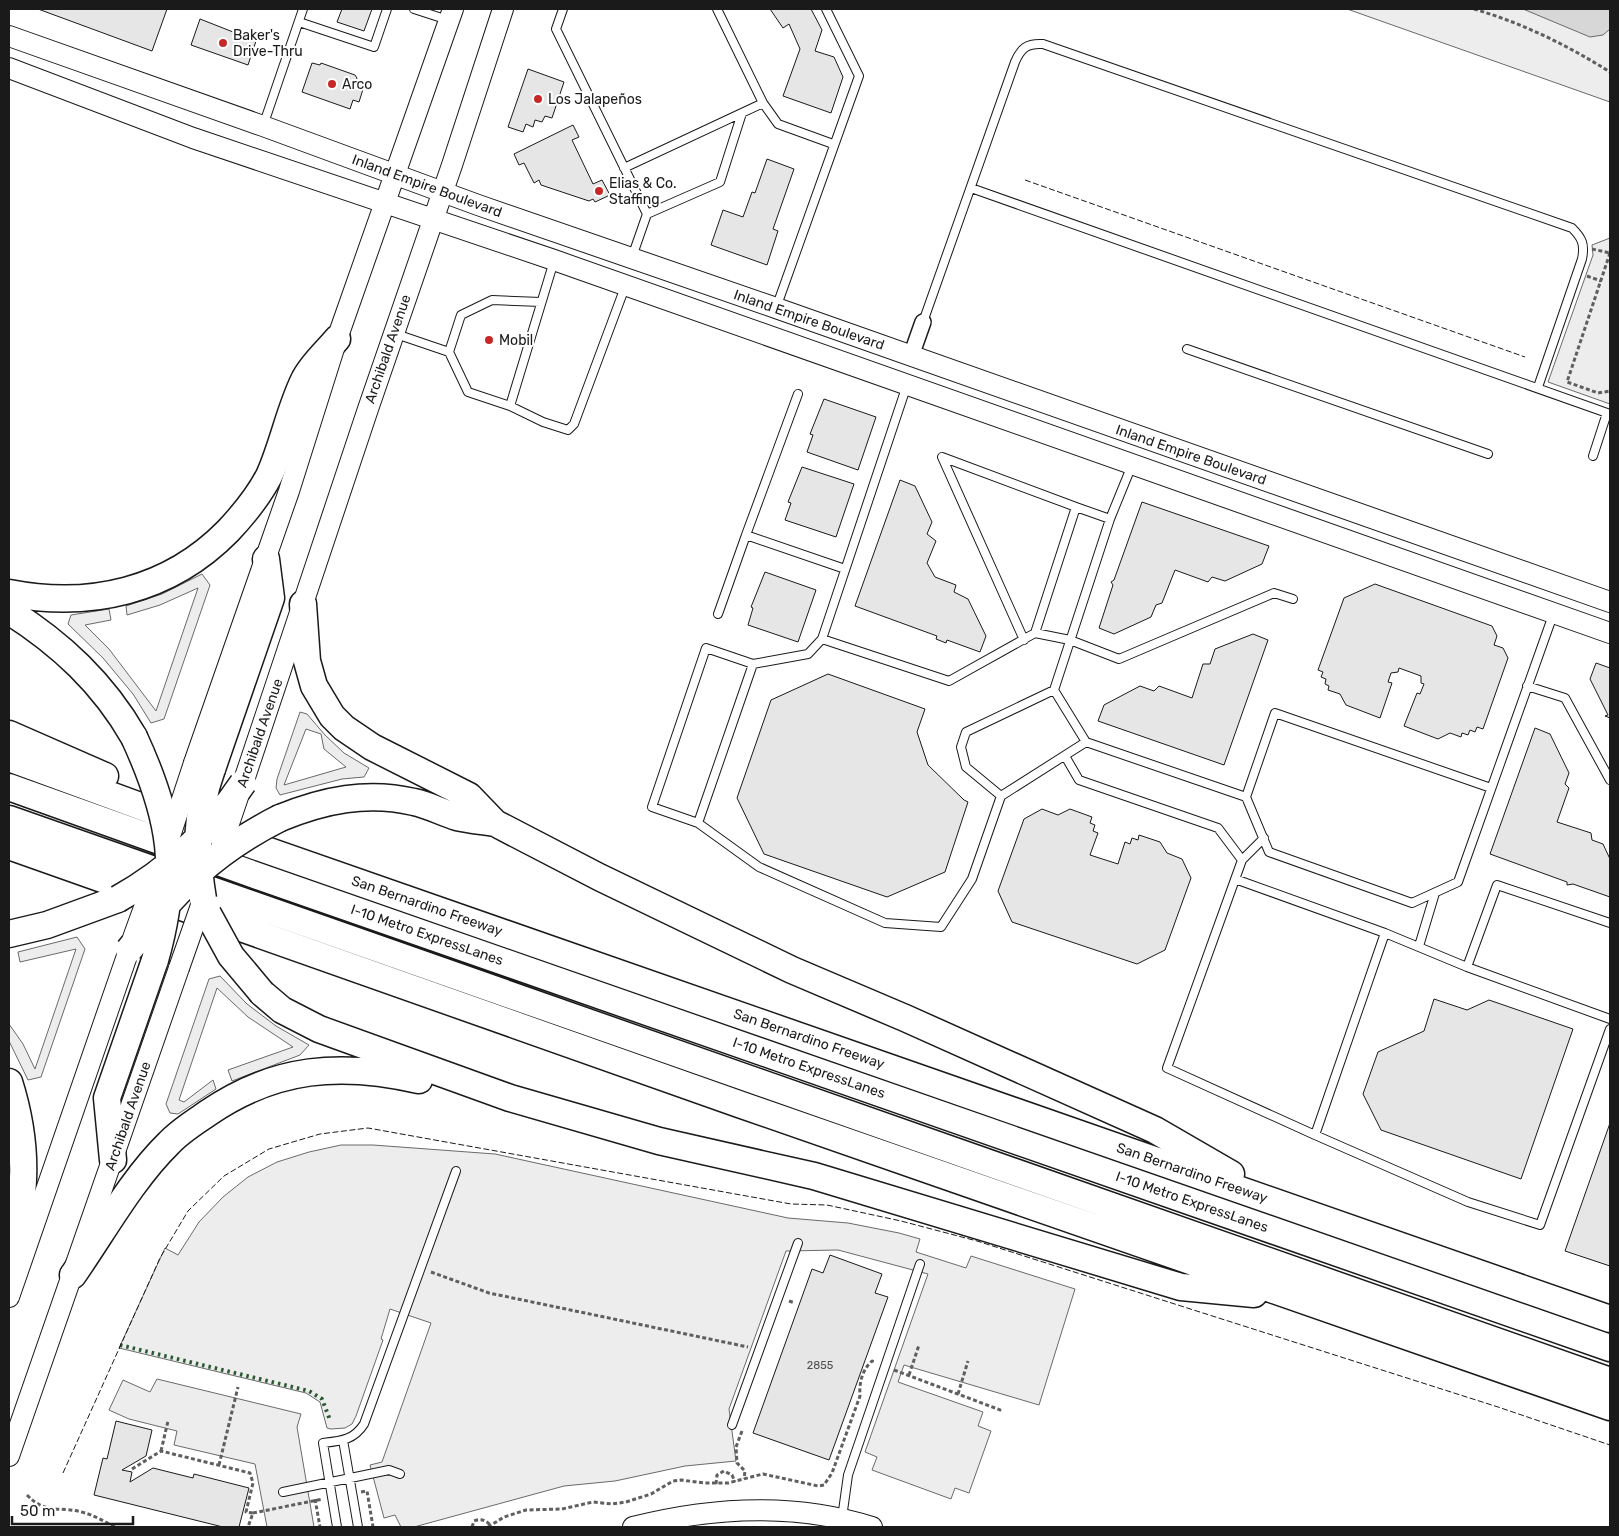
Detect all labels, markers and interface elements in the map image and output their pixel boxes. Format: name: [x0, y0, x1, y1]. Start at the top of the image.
place label: Baker's Drive-Thru: [233, 27, 303, 60]
marker: Baker's Drive-Thru: [217, 37, 229, 49]
place label: Arco: [342, 76, 372, 93]
marker: Arco: [326, 78, 338, 90]
place label: Los Jalapeños: [548, 91, 642, 108]
marker: Los Jalapeños: [532, 93, 544, 105]
street label: Inland Empire Boulevard: [350, 151, 504, 221]
place label: Elias & Co. Staffing: [609, 175, 676, 208]
marker: Elias & Co. Staffing: [593, 185, 605, 197]
street label: Inland Empire Boulevard: [731, 286, 887, 354]
street label: Archibald Avenue: [361, 292, 415, 406]
place label: Mobil: [499, 332, 533, 349]
marker: Mobil: [483, 334, 495, 346]
street label: Inland Empire Boulevard: [1113, 421, 1269, 489]
street label: Archibald Avenue: [233, 676, 287, 790]
street label: San Bernardino Freeway: [349, 872, 505, 940]
street label: I-10 Metro ExpressLanes: [349, 901, 505, 969]
street label: San Bernardino Freeway: [731, 1005, 887, 1073]
street label: I-10 Metro ExpressLanes: [731, 1034, 887, 1102]
street label: Archibald Avenue: [101, 1059, 155, 1173]
street label: San Bernardino Freeway: [1114, 1139, 1270, 1207]
street label: I-10 Metro ExpressLanes: [1114, 1168, 1270, 1236]
house number: 2855: [807, 1359, 834, 1372]
scale bar: [12, 1494, 134, 1526]
text: 50 m: [20, 1502, 55, 1520]

